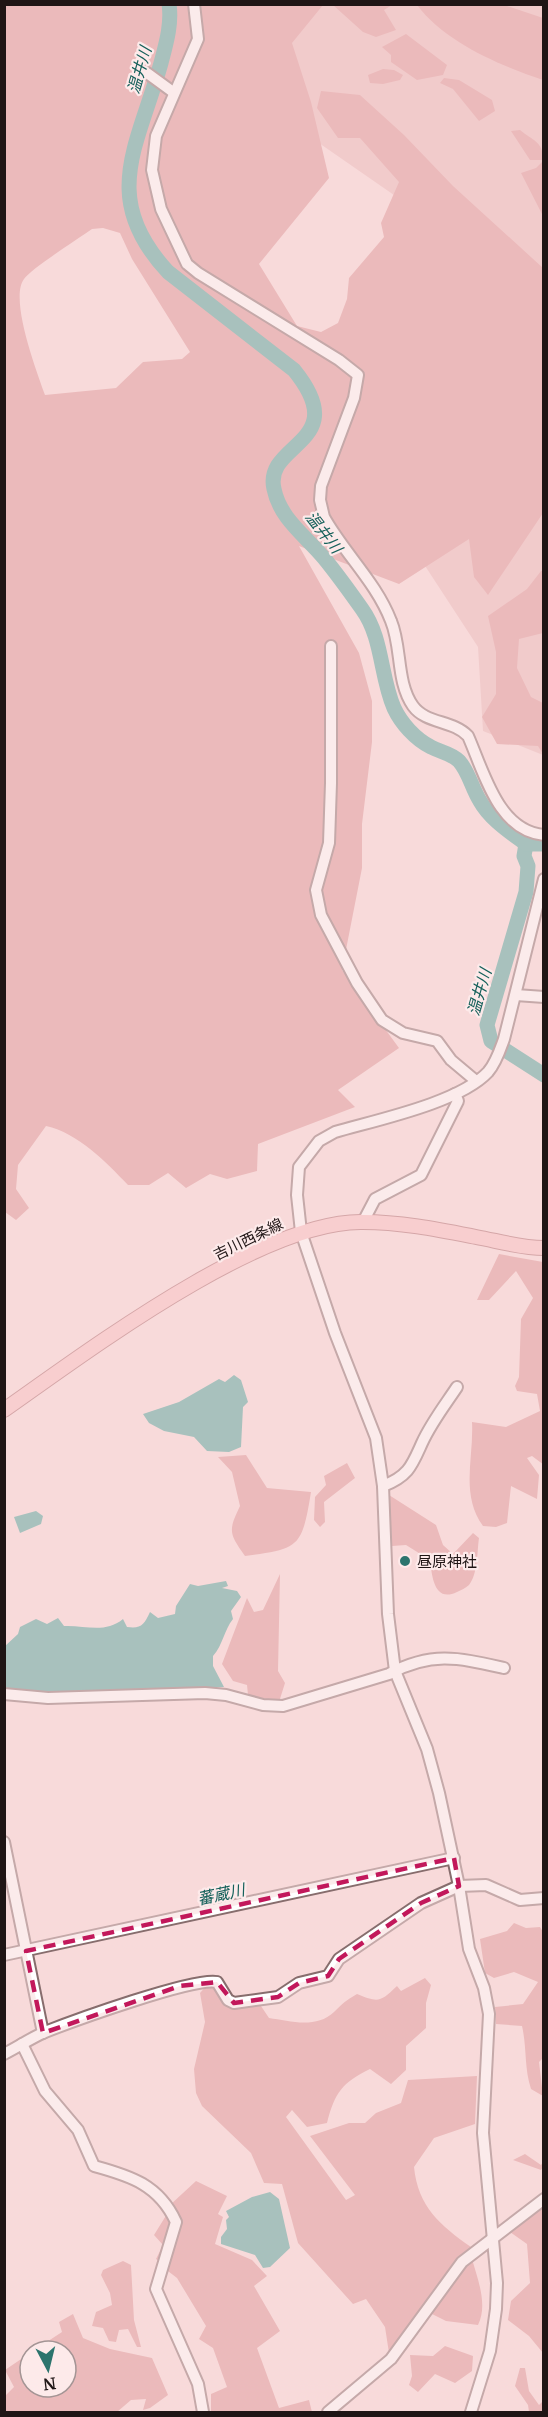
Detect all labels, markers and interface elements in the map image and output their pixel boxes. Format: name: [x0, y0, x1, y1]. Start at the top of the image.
water label: 温井川: [123, 42, 156, 96]
water label: 温井川: [301, 507, 348, 559]
water label: 温井川: [463, 964, 496, 1018]
street label: 吉川西条線: [210, 1214, 286, 1264]
place label: 昼原神社: [417, 1552, 477, 1571]
marker: 昼原神社: [398, 1554, 412, 1568]
water label: 蕃蔵川: [195, 1879, 249, 1909]
north arrow: [18, 2339, 78, 2399]
text: N: [42, 2373, 57, 2395]

